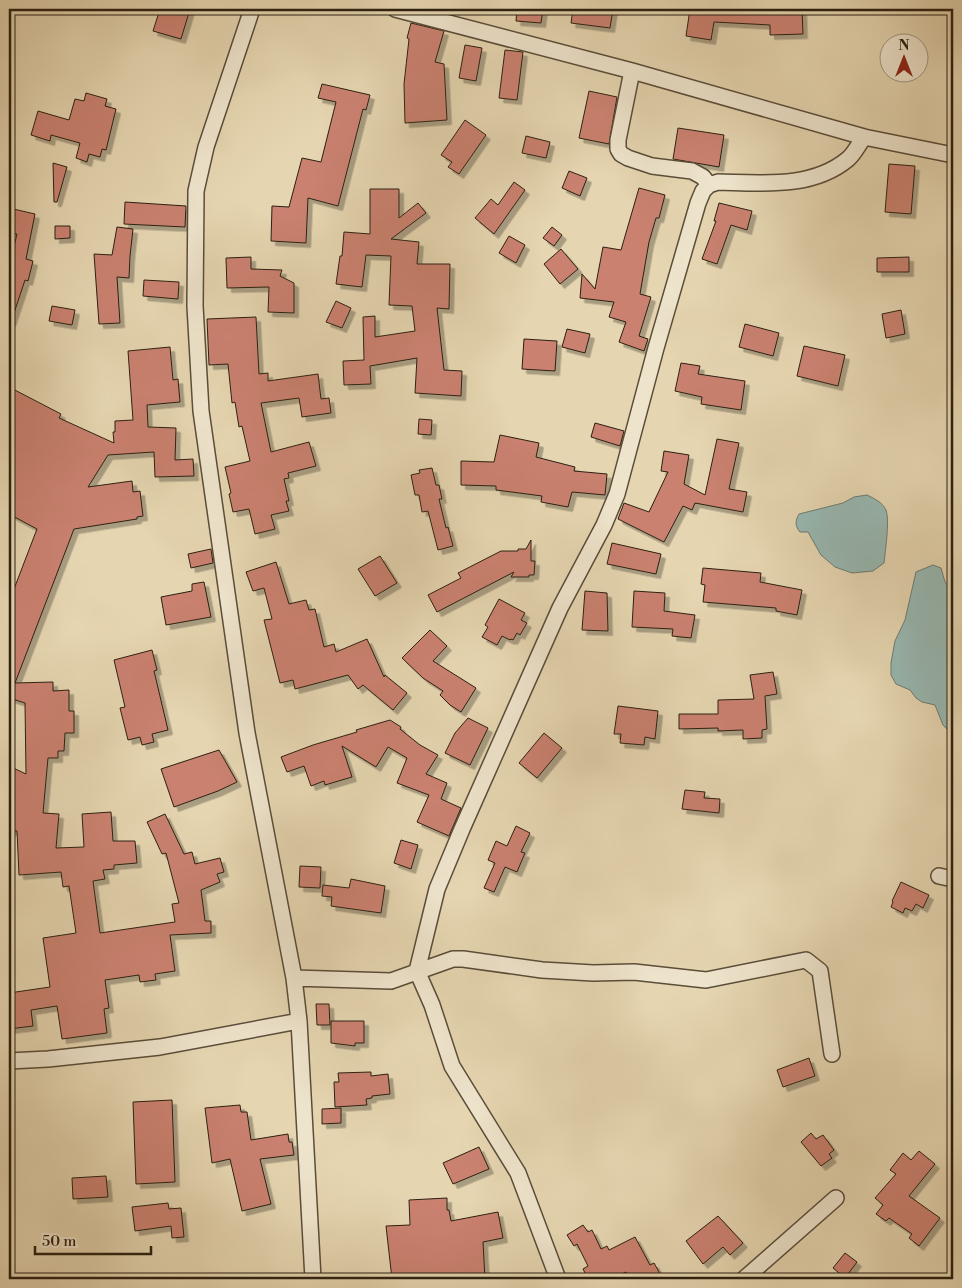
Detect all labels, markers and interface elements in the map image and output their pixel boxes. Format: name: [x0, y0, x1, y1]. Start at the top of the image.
north arrow: [880, 32, 930, 82]
text: N: [898, 37, 910, 55]
scale bar: [35, 1223, 151, 1255]
text: 50 m: [42, 1232, 76, 1251]

